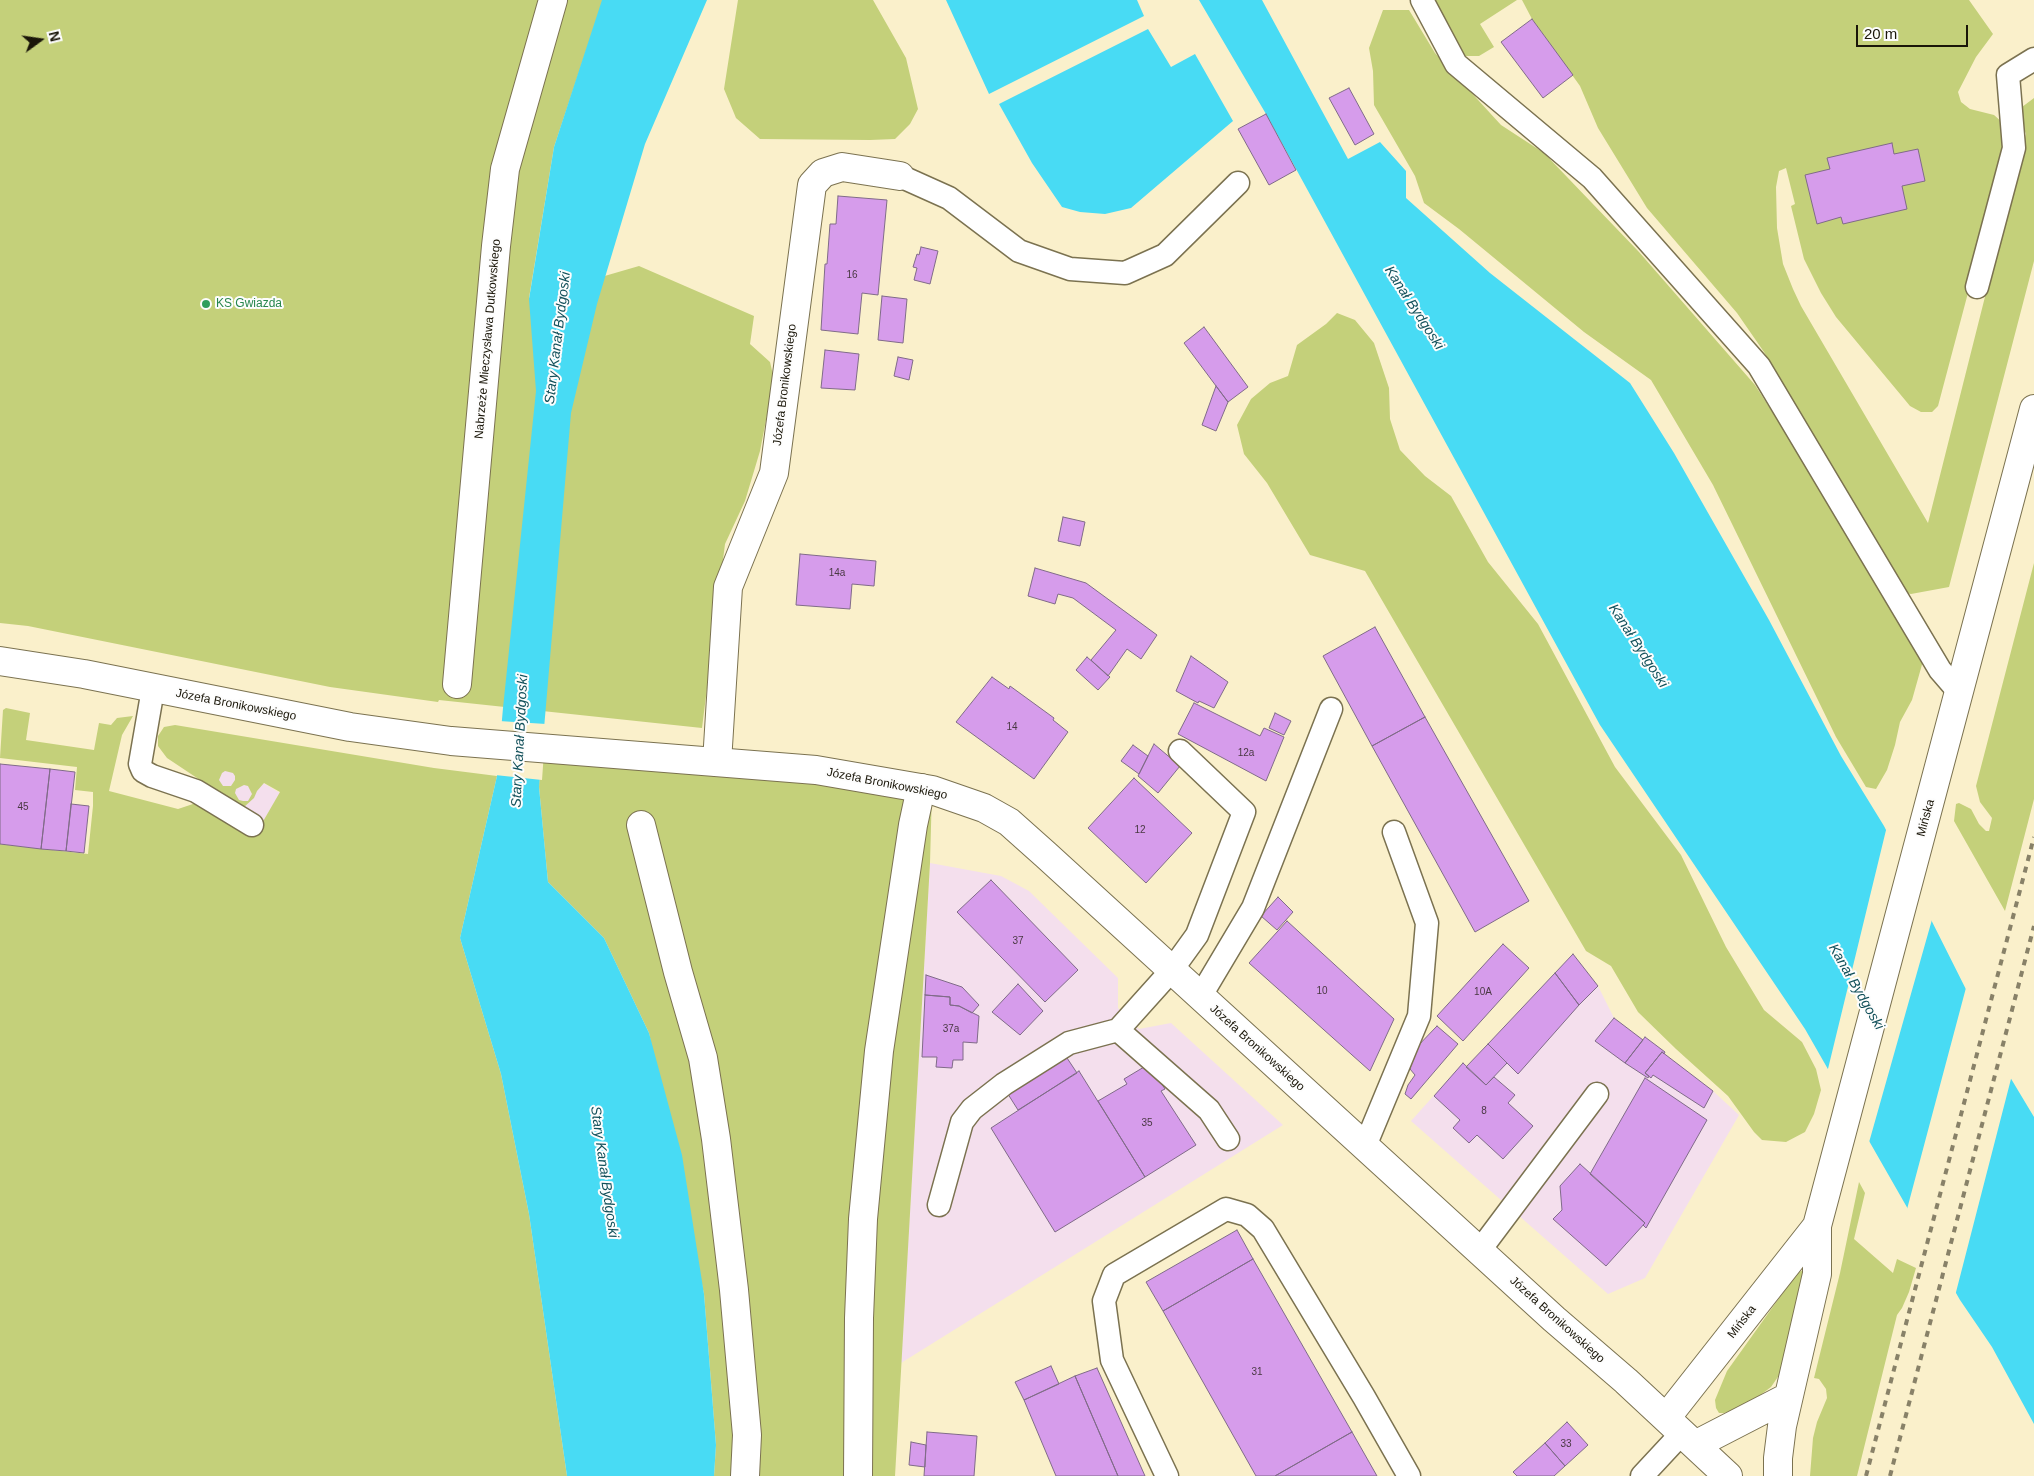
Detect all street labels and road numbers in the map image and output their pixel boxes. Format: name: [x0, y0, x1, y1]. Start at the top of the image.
street label: Nabrzeże Mieczysława Dutkowskiego: [472, 238, 504, 440]
street label: Józefa Bronikowskiego: [770, 323, 800, 447]
street label: Józefa Bronikowskiego: [174, 686, 298, 724]
street label: Józefa Bronikowskiego: [825, 765, 949, 803]
street label: Mińska: [1914, 798, 1938, 838]
street label: Józefa Bronikowskiego: [1207, 1002, 1307, 1094]
street label: Józefa Bronikowskiego: [1507, 1274, 1607, 1366]
street label: Mińska: [1725, 1303, 1759, 1341]

